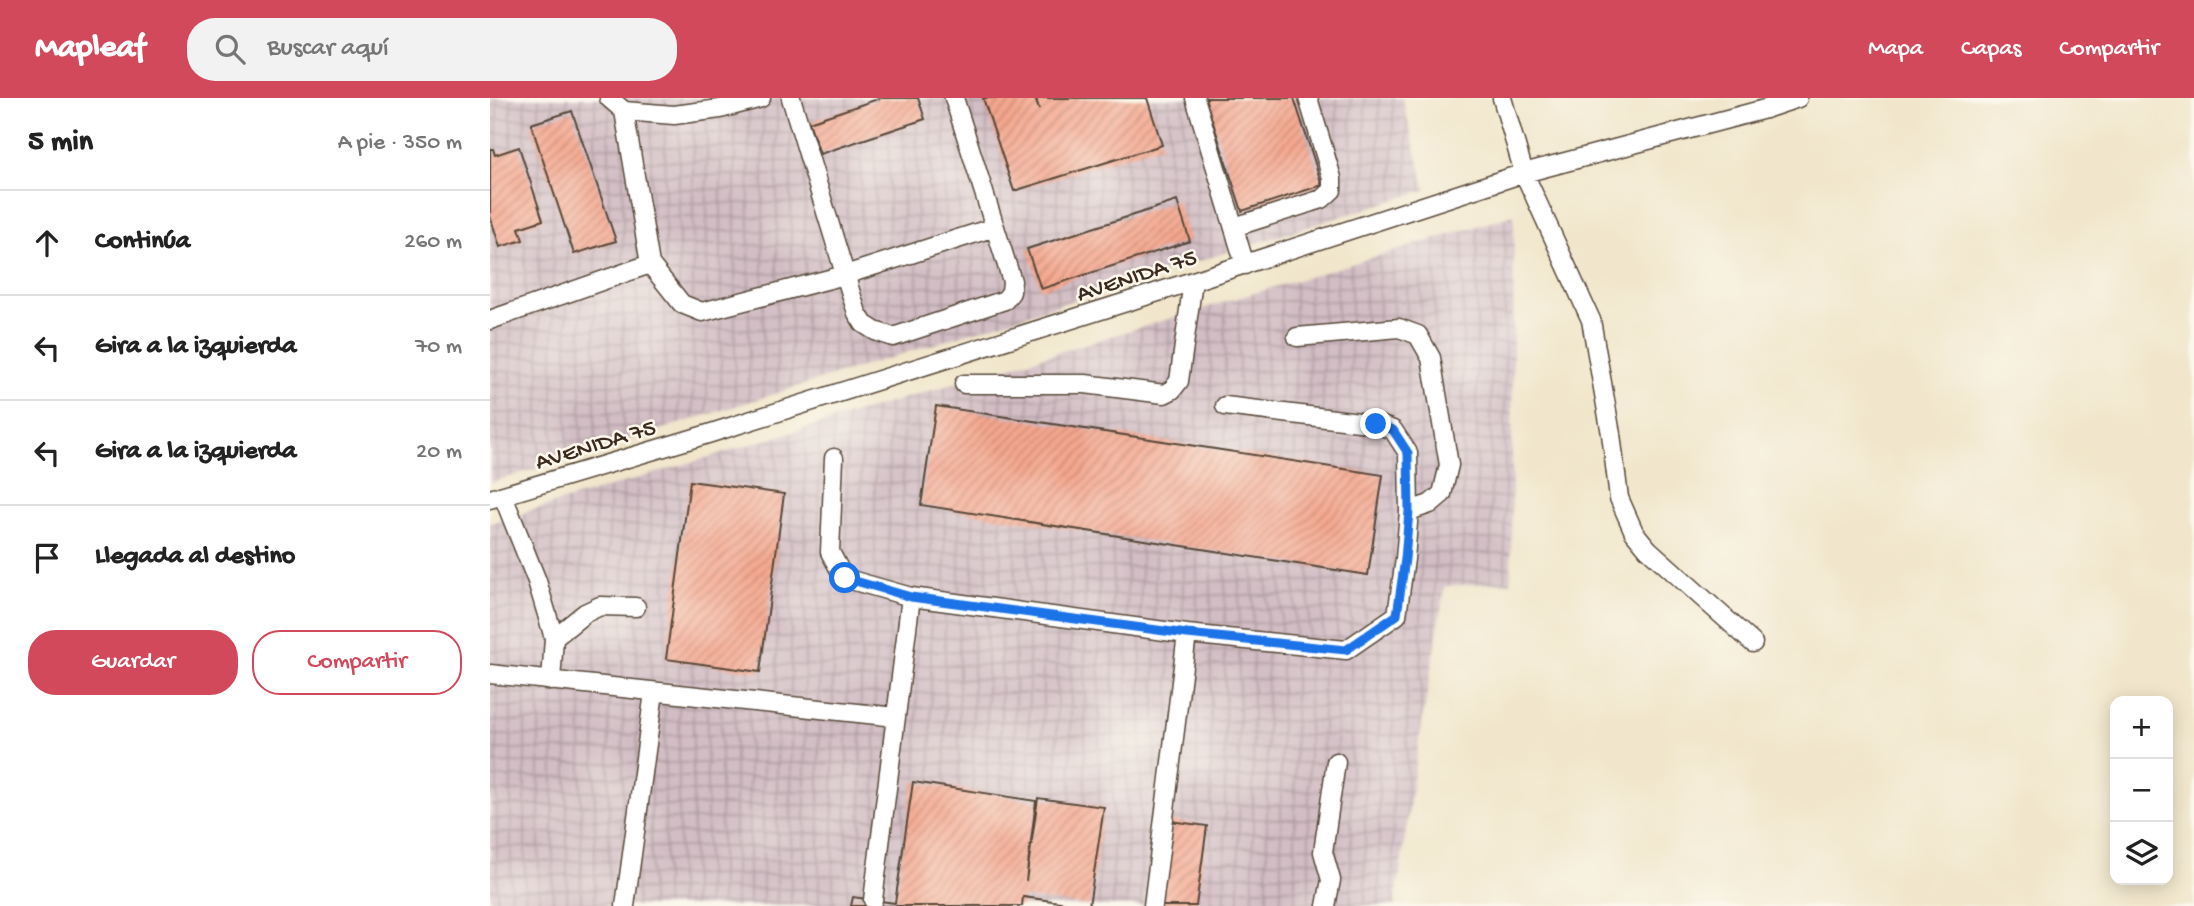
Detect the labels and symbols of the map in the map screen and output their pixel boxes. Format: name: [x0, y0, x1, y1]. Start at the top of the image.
street label: AVENIDA 75: [1073, 244, 1201, 310]
route end: [1360, 408, 1391, 439]
street label: AVENIDA 75: [532, 414, 660, 478]
route start: [829, 562, 860, 593]

